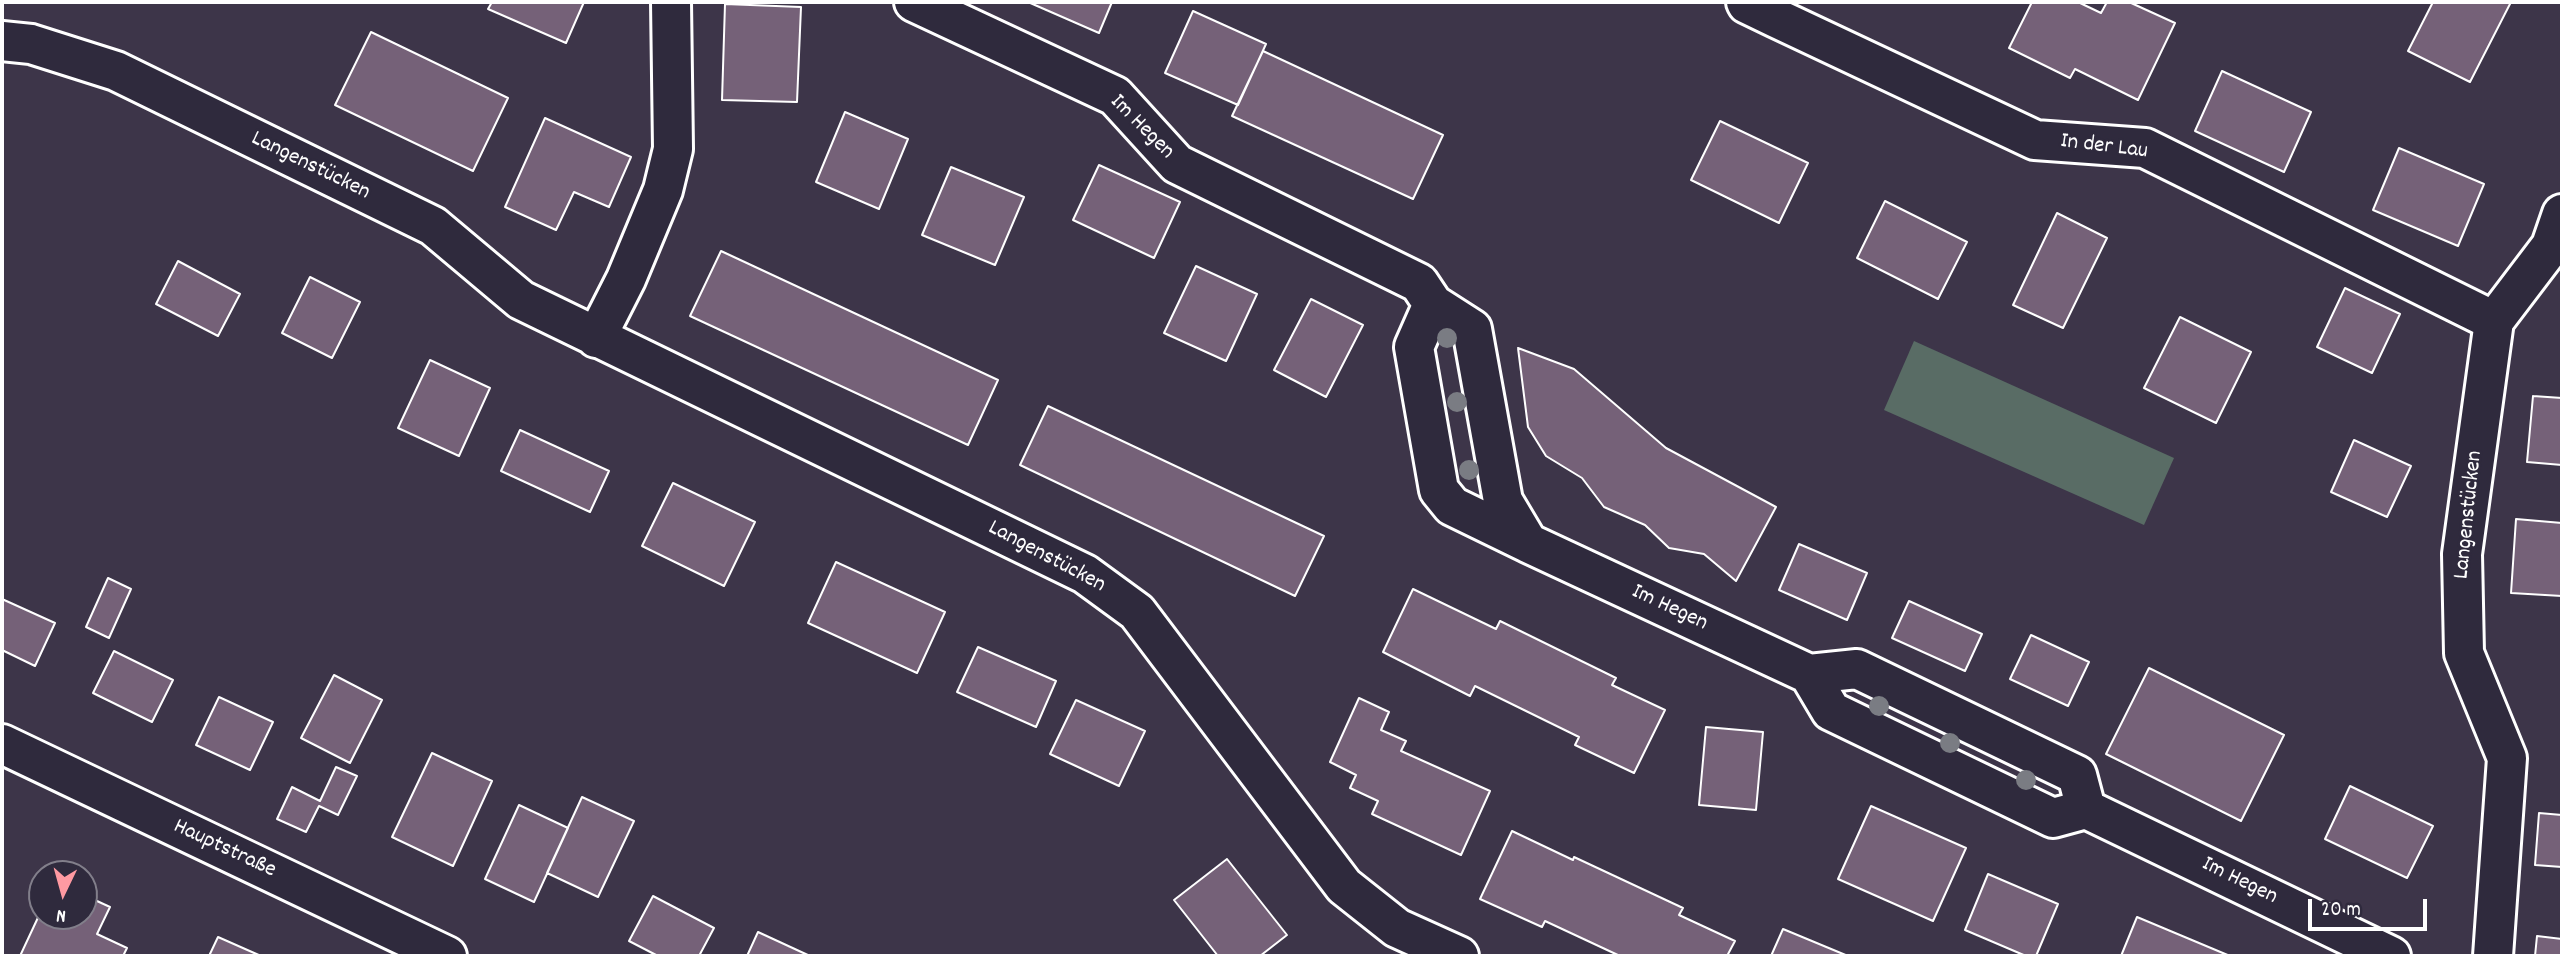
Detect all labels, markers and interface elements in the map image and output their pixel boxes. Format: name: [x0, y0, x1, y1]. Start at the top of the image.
street label: Im Hegen: [1103, 90, 1179, 166]
street label: Langenstücken: [246, 126, 374, 208]
street label: In der Lau: [2059, 129, 2149, 167]
street label: Langenstücken: [2450, 449, 2490, 581]
street label: Langenstücken: [983, 516, 1109, 600]
street label: Im Hegen: [1627, 579, 1711, 639]
street label: Hauptstraße: [168, 814, 280, 886]
street label: Im Hegen: [2197, 852, 2281, 912]
north arrow: [28, 860, 98, 930]
scale bar: [2312, 884, 2431, 928]
text: 20 m: [2321, 896, 2361, 926]
text: N: [55, 901, 67, 928]

